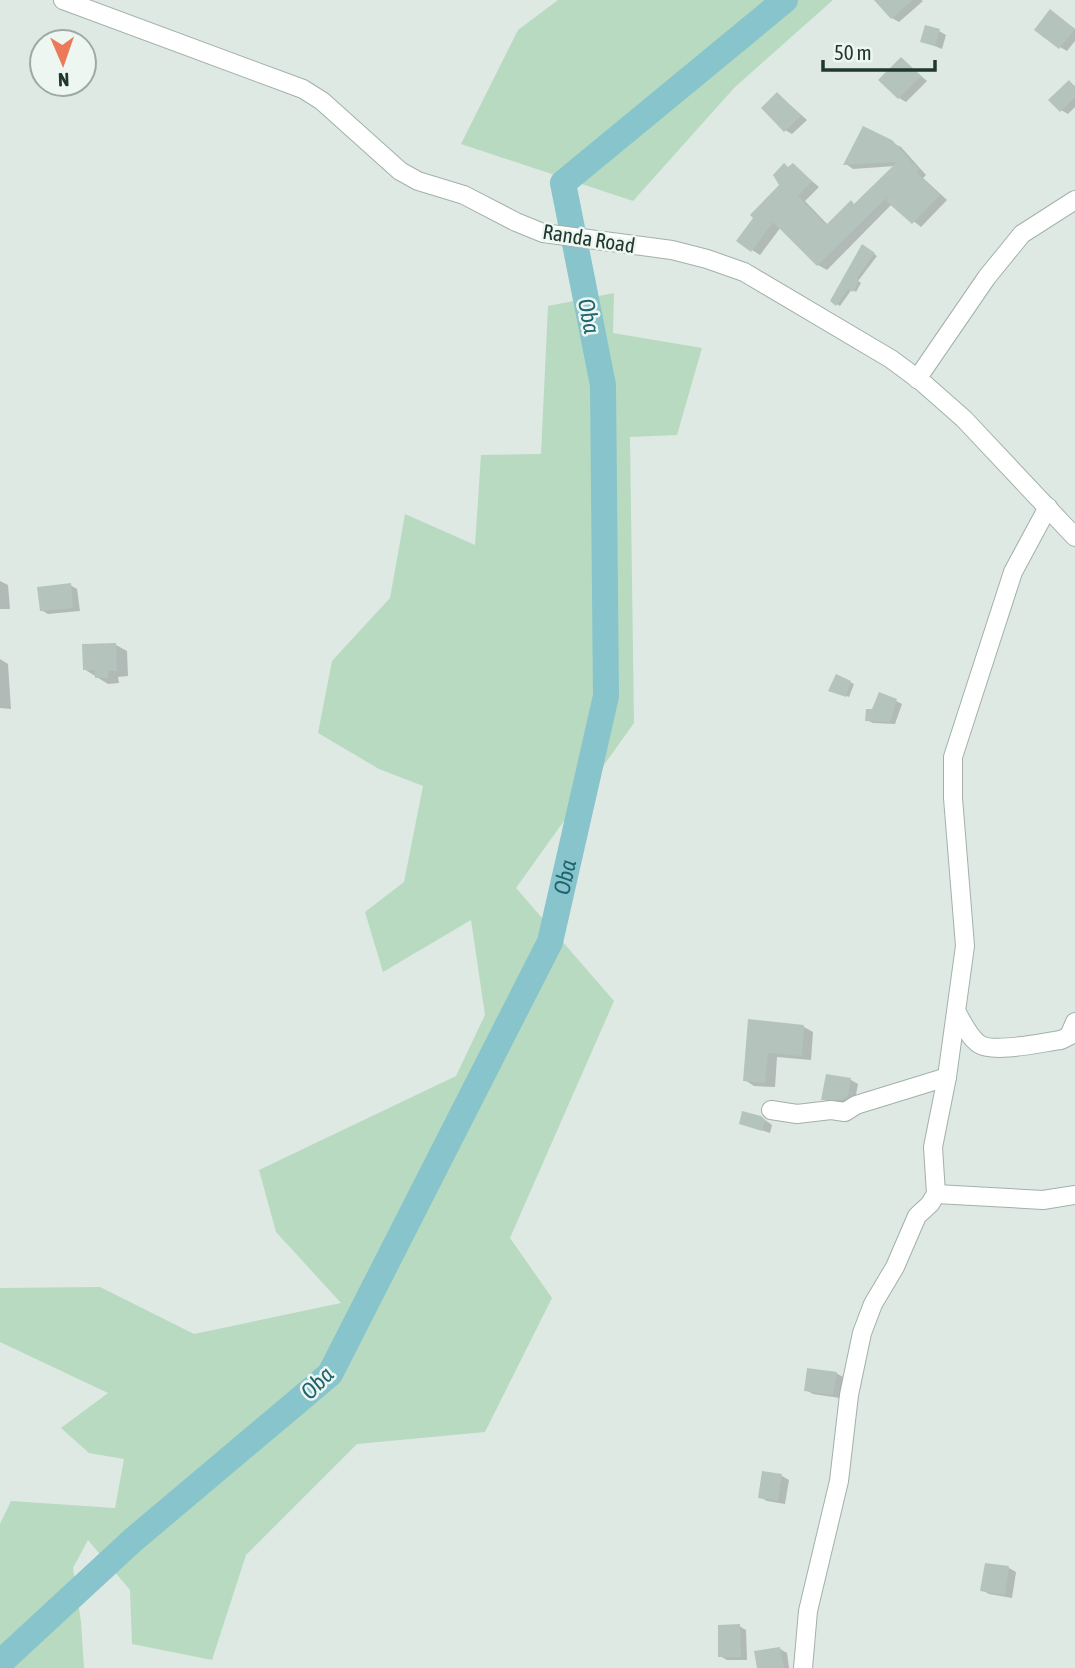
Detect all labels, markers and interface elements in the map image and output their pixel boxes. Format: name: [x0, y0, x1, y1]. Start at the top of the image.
north arrow: [28, 28, 98, 98]
scale bar: [823, 28, 935, 72]
text: 50 m: [834, 40, 872, 64]
text: N: [58, 69, 70, 91]
street label: Randa Road: [541, 219, 637, 257]
water label: Oba: [573, 296, 605, 336]
water label: Oba: [548, 857, 581, 897]
water label: Oba: [295, 1361, 339, 1405]

